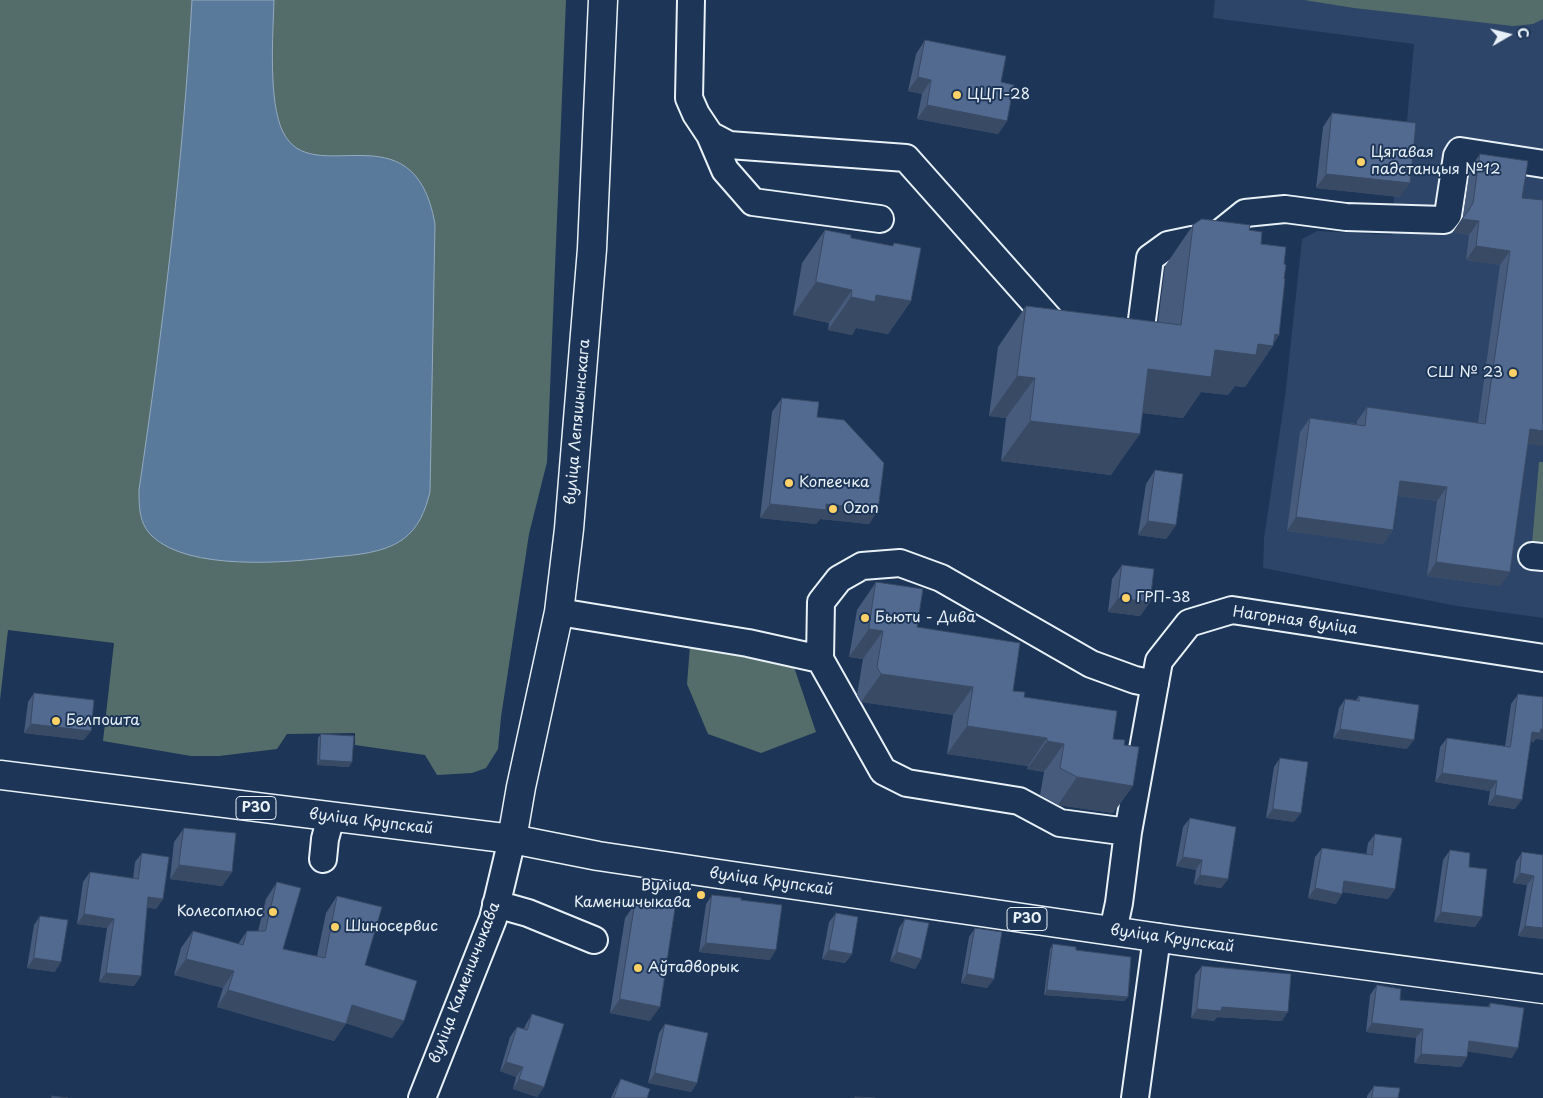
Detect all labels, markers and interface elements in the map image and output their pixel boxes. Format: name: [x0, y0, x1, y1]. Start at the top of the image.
north arrow: [1483, 10, 1533, 60]
text: С: [1512, 26, 1534, 40]
place label: ЦЦП-28: [967, 86, 1030, 104]
marker: ЦЦП-28: [951, 89, 963, 101]
place label: Цягавая падстанцыя №12: [1371, 144, 1501, 179]
marker: Цягавая падстанцыя №12: [1355, 156, 1367, 168]
street label: вуліца Лепяшынскага: [562, 338, 594, 506]
place label: СШ № 23: [1427, 364, 1503, 382]
marker: СШ № 23: [1507, 367, 1519, 379]
place label: Копеечка: [799, 474, 869, 492]
marker: Копеечка: [783, 477, 795, 489]
place label: Ozon: [843, 500, 879, 518]
marker: Ozon: [827, 503, 839, 515]
place label: ГРП-38: [1136, 589, 1191, 607]
marker: ГРП-38: [1120, 592, 1132, 604]
street label: Нагорная вуліца: [1232, 603, 1358, 639]
place label: Бьюти - Дива: [875, 609, 976, 627]
marker: Бьюти - Дива: [859, 612, 871, 624]
place label: Белпошта: [66, 712, 140, 730]
marker: Белпошта: [50, 715, 62, 727]
road number: Р30: [236, 796, 276, 820]
street label: вуліца Крупскай: [308, 805, 434, 839]
street label: вуліца Крупскай: [708, 864, 834, 900]
place label: Вуліца Каменшчыкава: [574, 877, 691, 912]
marker: Вуліца Каменшчыкава: [695, 889, 707, 901]
street label: вуліца Каменшчыкава: [426, 900, 504, 1066]
place label: Колесоплюс: [177, 903, 263, 921]
marker: Колесоплюс: [267, 906, 279, 918]
road number: Р30: [1007, 908, 1047, 931]
place label: Шиносервис: [345, 918, 438, 936]
marker: Шиносервис: [329, 921, 341, 933]
street label: вуліца Крупскай: [1109, 921, 1235, 957]
place label: Аўтадворык: [648, 959, 739, 977]
marker: Аўтадворык: [632, 962, 644, 974]

